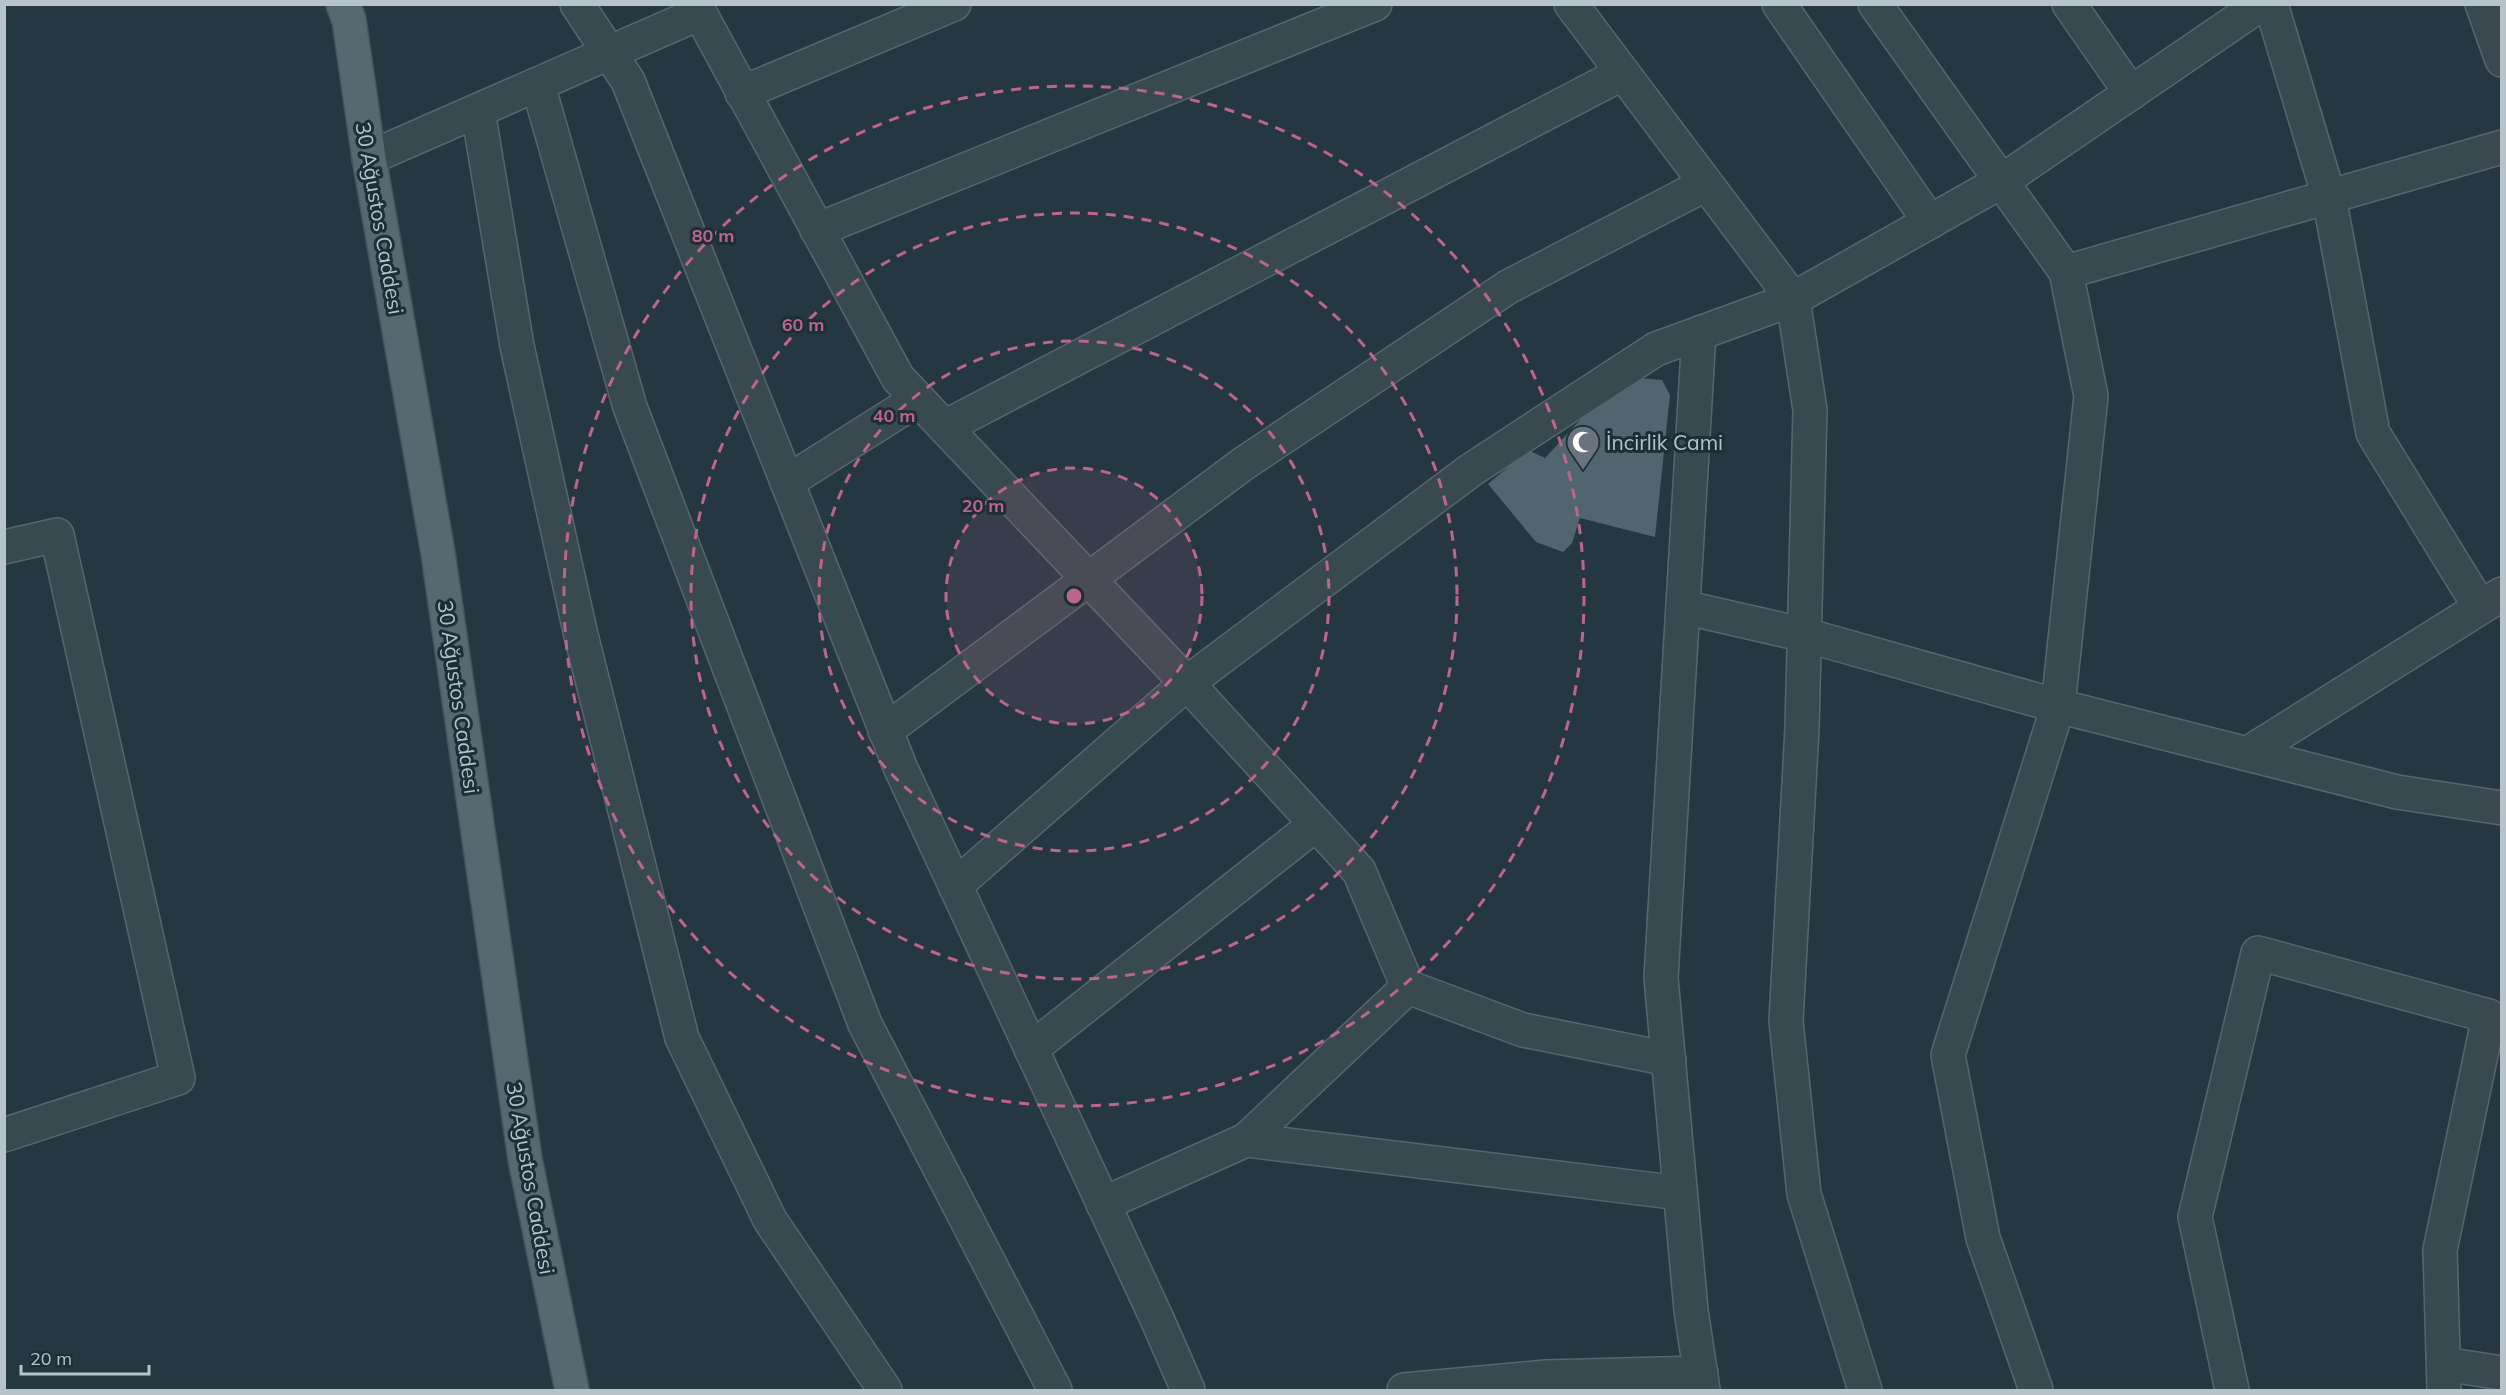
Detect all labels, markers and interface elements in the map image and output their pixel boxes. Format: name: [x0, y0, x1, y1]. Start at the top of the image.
street label: 30 Ağustos Caddesi: [350, 120, 410, 316]
text: 80 m: [692, 224, 734, 247]
text: 60 m: [782, 313, 824, 336]
text: 40 m: [873, 404, 915, 427]
mosque icon: İncirlik Cami: [1565, 424, 1601, 471]
place label: İncirlik Cami: [1606, 429, 1723, 455]
text: 20 m: [962, 494, 1004, 517]
centre of rings: [1064, 586, 1084, 606]
street label: 30 Ağustos Caddesi: [433, 599, 485, 795]
street label: 30 Ağustos Caddesi: [501, 1080, 561, 1276]
scale bar: [21, 1338, 148, 1376]
text: 20 m: [30, 1347, 72, 1370]

